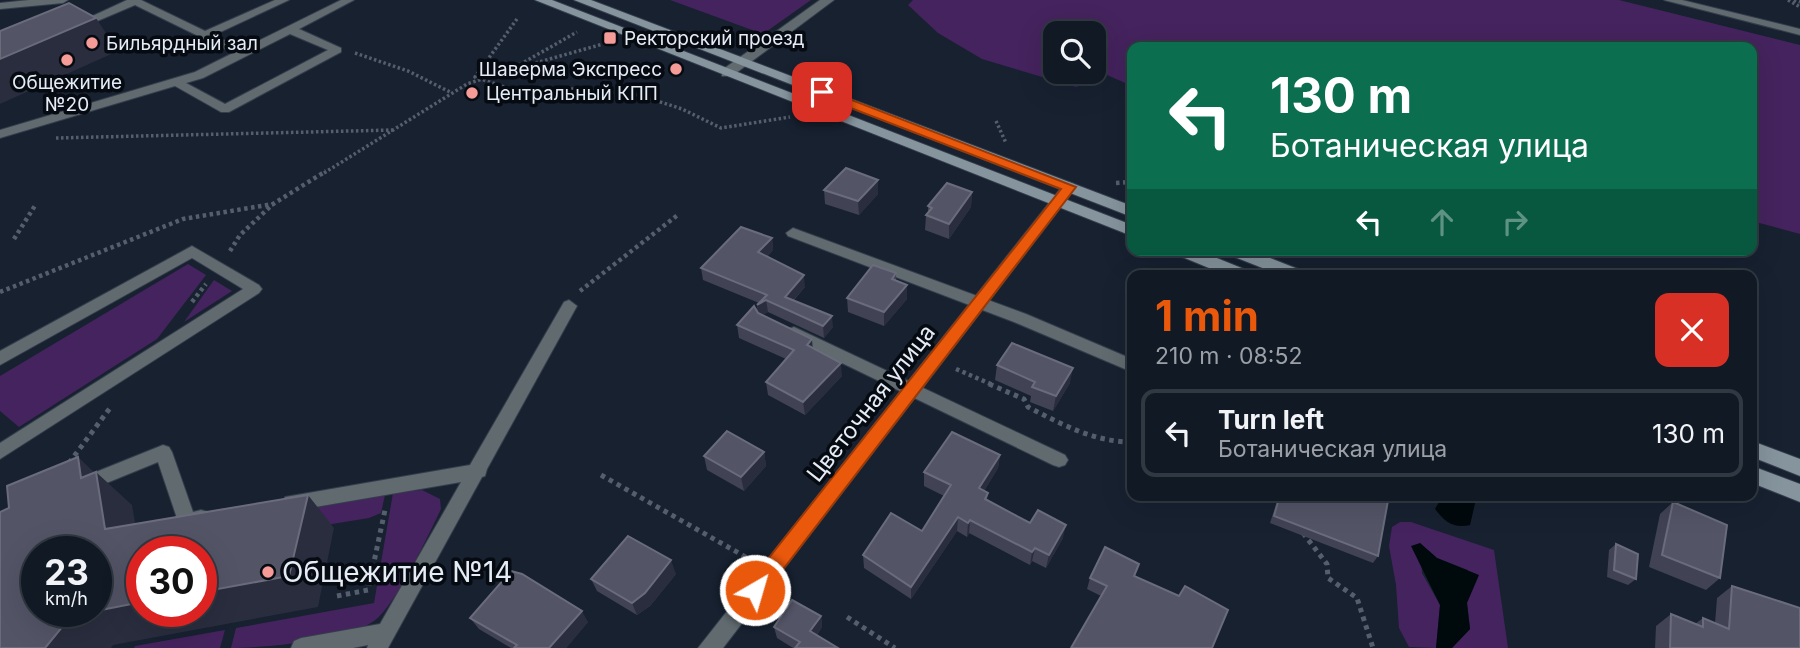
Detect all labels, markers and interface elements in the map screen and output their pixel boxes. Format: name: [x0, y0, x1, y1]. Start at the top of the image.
map controls: [1043, 21, 1106, 84]
button: search: [1043, 21, 1106, 84]
place label: Ректорский проезд: [624, 27, 805, 50]
marker: Ректорский проезд: [602, 30, 618, 46]
place label: Бильярдный зал: [106, 32, 258, 55]
marker: Бильярдный зал: [84, 35, 100, 51]
marker: Общежитие №20: [59, 52, 75, 68]
place label: Шаверма Экспресс: [479, 58, 662, 81]
marker: Шаверма Экспресс: [668, 61, 684, 77]
pin: [792, 62, 852, 122]
text: 130 m: [1270, 66, 1412, 125]
icon: left: [1155, 70, 1246, 161]
place label: Общежитие №20: [12, 71, 122, 116]
icon: arrive: [803, 73, 841, 111]
place label: Центральный КПП: [486, 82, 658, 105]
marker: Центральный КПП: [464, 85, 480, 101]
text: Ботаническая улица: [1270, 126, 1589, 165]
icon: left: [1350, 203, 1388, 241]
icon: ahead: [1423, 203, 1461, 241]
icon: right: [1496, 203, 1534, 241]
text: 1 min: [1155, 290, 1259, 341]
button: close: [1655, 293, 1729, 367]
street label: Цветочная улица: [801, 319, 941, 487]
text: 210 m · 08:52: [1155, 342, 1302, 370]
text: Turn left: [1218, 404, 1324, 435]
icon: left: [1159, 414, 1197, 452]
text: 130 m: [1652, 418, 1725, 449]
text: Ботаническая улица: [1218, 435, 1447, 463]
speed limit sign: 30: [126, 536, 217, 627]
text: 23: [44, 551, 89, 593]
position arrow: [718, 553, 792, 627]
place label: Общежитие №14: [282, 555, 512, 589]
marker: Общежитие №14: [260, 564, 276, 580]
text: km/h: [45, 588, 88, 609]

